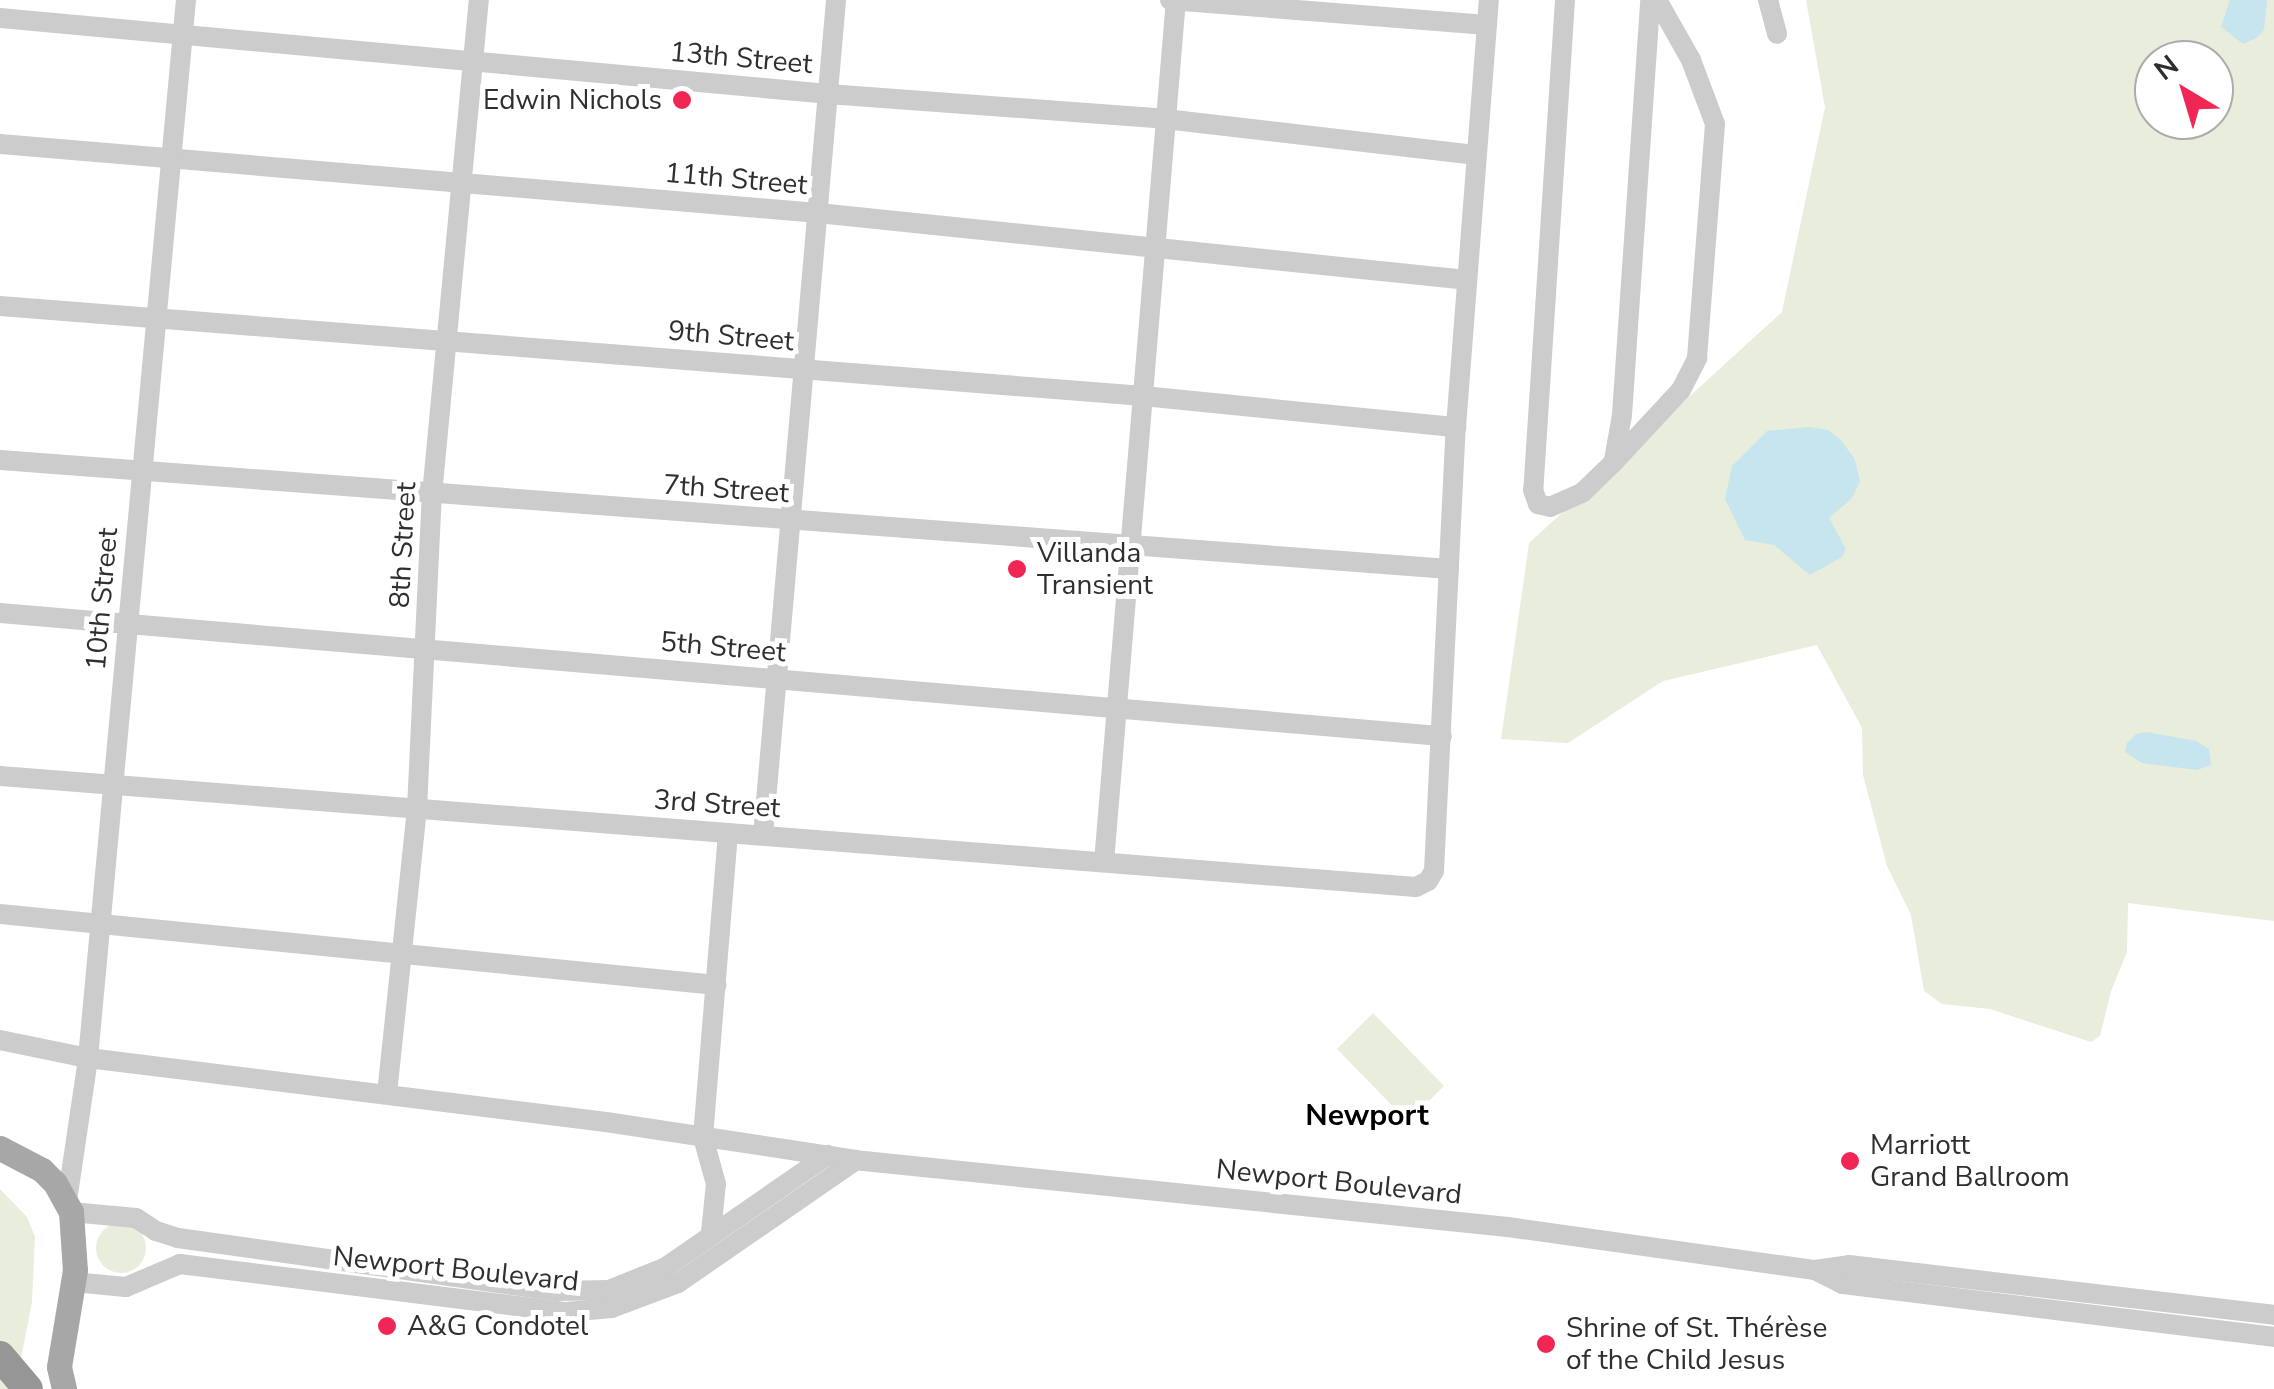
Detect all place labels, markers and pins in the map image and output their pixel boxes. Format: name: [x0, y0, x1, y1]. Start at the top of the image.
place label: Edwin Nichols: [483, 83, 662, 117]
marker: Edwin Nichols: [671, 89, 693, 111]
place label: Villanda Transient: [1037, 536, 1153, 602]
marker: Villanda Transient: [1006, 558, 1028, 580]
place label: Marriott Grand Ballroom: [1870, 1128, 2070, 1194]
marker: Marriott Grand Ballroom: [1839, 1150, 1861, 1172]
place label: A&G Condotel: [407, 1309, 588, 1343]
place label: Shrine of St. Thérèse of the Child Jesus: [1566, 1311, 1827, 1377]
marker: A&G Condotel: [376, 1315, 398, 1337]
marker: Shrine of St. Thérèse of the Child Jesus: [1535, 1333, 1557, 1355]

